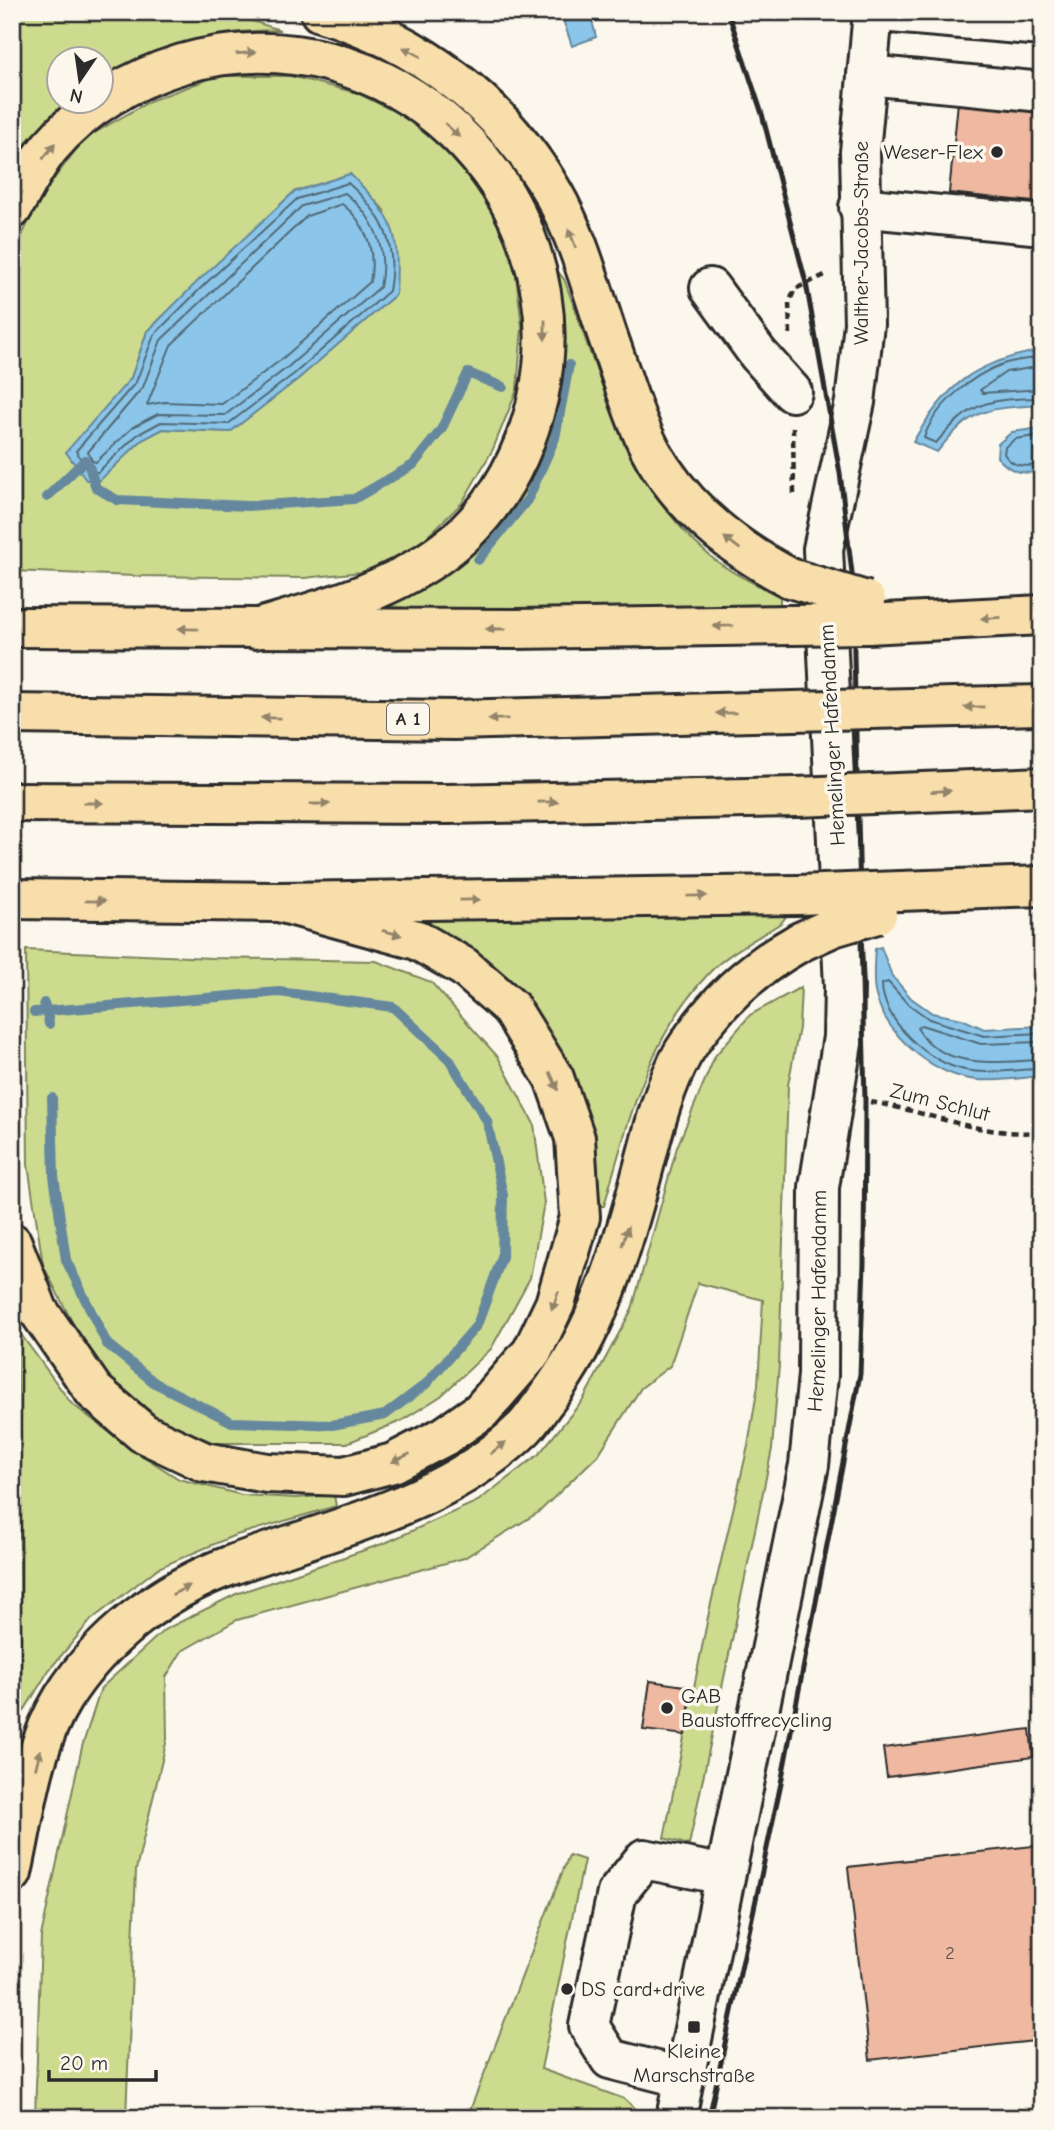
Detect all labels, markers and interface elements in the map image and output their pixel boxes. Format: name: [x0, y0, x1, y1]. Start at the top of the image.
north arrow: [46, 46, 116, 116]
one-way arrow: [402, 46, 422, 58]
one-way arrow: [235, 47, 257, 58]
text: N: [68, 83, 85, 108]
one-way arrow: [444, 121, 461, 138]
place label: Weser-Flex: [883, 140, 983, 164]
street label: Walther-Jacobs-Straße: [849, 141, 873, 345]
one-way arrow: [41, 143, 56, 161]
marker: Weser-Flex: [989, 144, 1005, 160]
one-way arrow: [567, 228, 578, 249]
one-way arrow: [539, 320, 551, 342]
one-way arrow: [723, 536, 741, 551]
one-way arrow: [980, 612, 1002, 623]
one-way arrow: [712, 621, 734, 632]
one-way arrow: [177, 623, 199, 634]
one-way arrow: [484, 623, 506, 635]
street label: Hemelinger Hafendamm: [814, 624, 850, 846]
one-way arrow: [962, 702, 984, 713]
road number: A 1: [387, 704, 429, 734]
one-way arrow: [714, 707, 736, 719]
one-way arrow: [259, 712, 281, 724]
one-way arrow: [487, 713, 509, 725]
one-way arrow: [930, 786, 952, 797]
one-way arrow: [537, 796, 559, 808]
one-way arrow: [82, 797, 104, 809]
one-way arrow: [309, 798, 331, 810]
one-way arrow: [687, 890, 709, 902]
one-way arrow: [459, 894, 481, 905]
one-way arrow: [85, 895, 107, 906]
one-way arrow: [381, 928, 403, 939]
one-way arrow: [549, 1071, 560, 1092]
street label: Zum Schlut: [888, 1078, 993, 1126]
street label: Hemelinger Hafendamm: [802, 1190, 831, 1413]
one-way arrow: [620, 1225, 630, 1246]
one-way arrow: [549, 1290, 560, 1311]
one-way arrow: [488, 1440, 506, 1455]
one-way arrow: [391, 1452, 411, 1464]
one-way arrow: [171, 1585, 191, 1596]
place label: GAB Baustoffrecycling: [681, 1684, 832, 1732]
marker: GAB Baustoffrecycling: [659, 1700, 675, 1716]
one-way arrow: [33, 1748, 44, 1770]
house number: 2: [945, 1943, 955, 1964]
place label: DS card+drive: [581, 1977, 705, 2001]
marker: DS card+drive: [559, 1981, 575, 1997]
marker: Kleine Marschstraße: [686, 2019, 702, 2035]
scale bar: [49, 2039, 156, 2083]
place label: Kleine Marschstraße: [633, 2039, 755, 2087]
text: 20 m: [60, 2051, 108, 2075]

